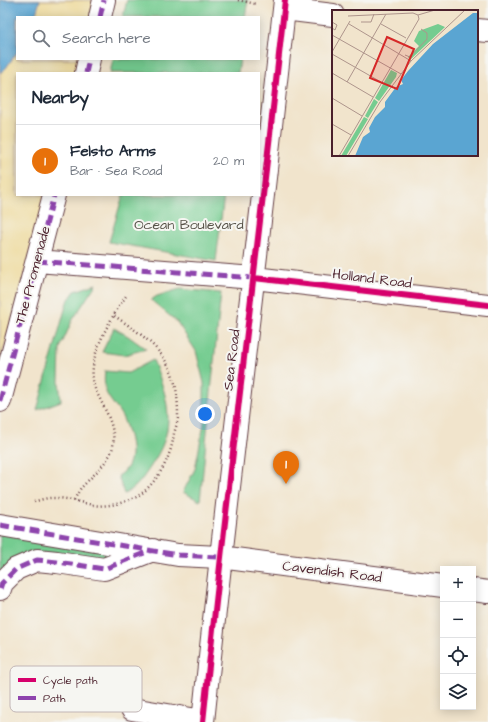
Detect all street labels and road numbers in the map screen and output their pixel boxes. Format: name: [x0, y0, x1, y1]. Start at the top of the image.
street label: The Promenade: [10, 223, 56, 326]
street label: Holland Road: [331, 264, 413, 294]
street label: Sea Road: [218, 328, 246, 392]
street label: Cavendish Road: [281, 556, 383, 588]

